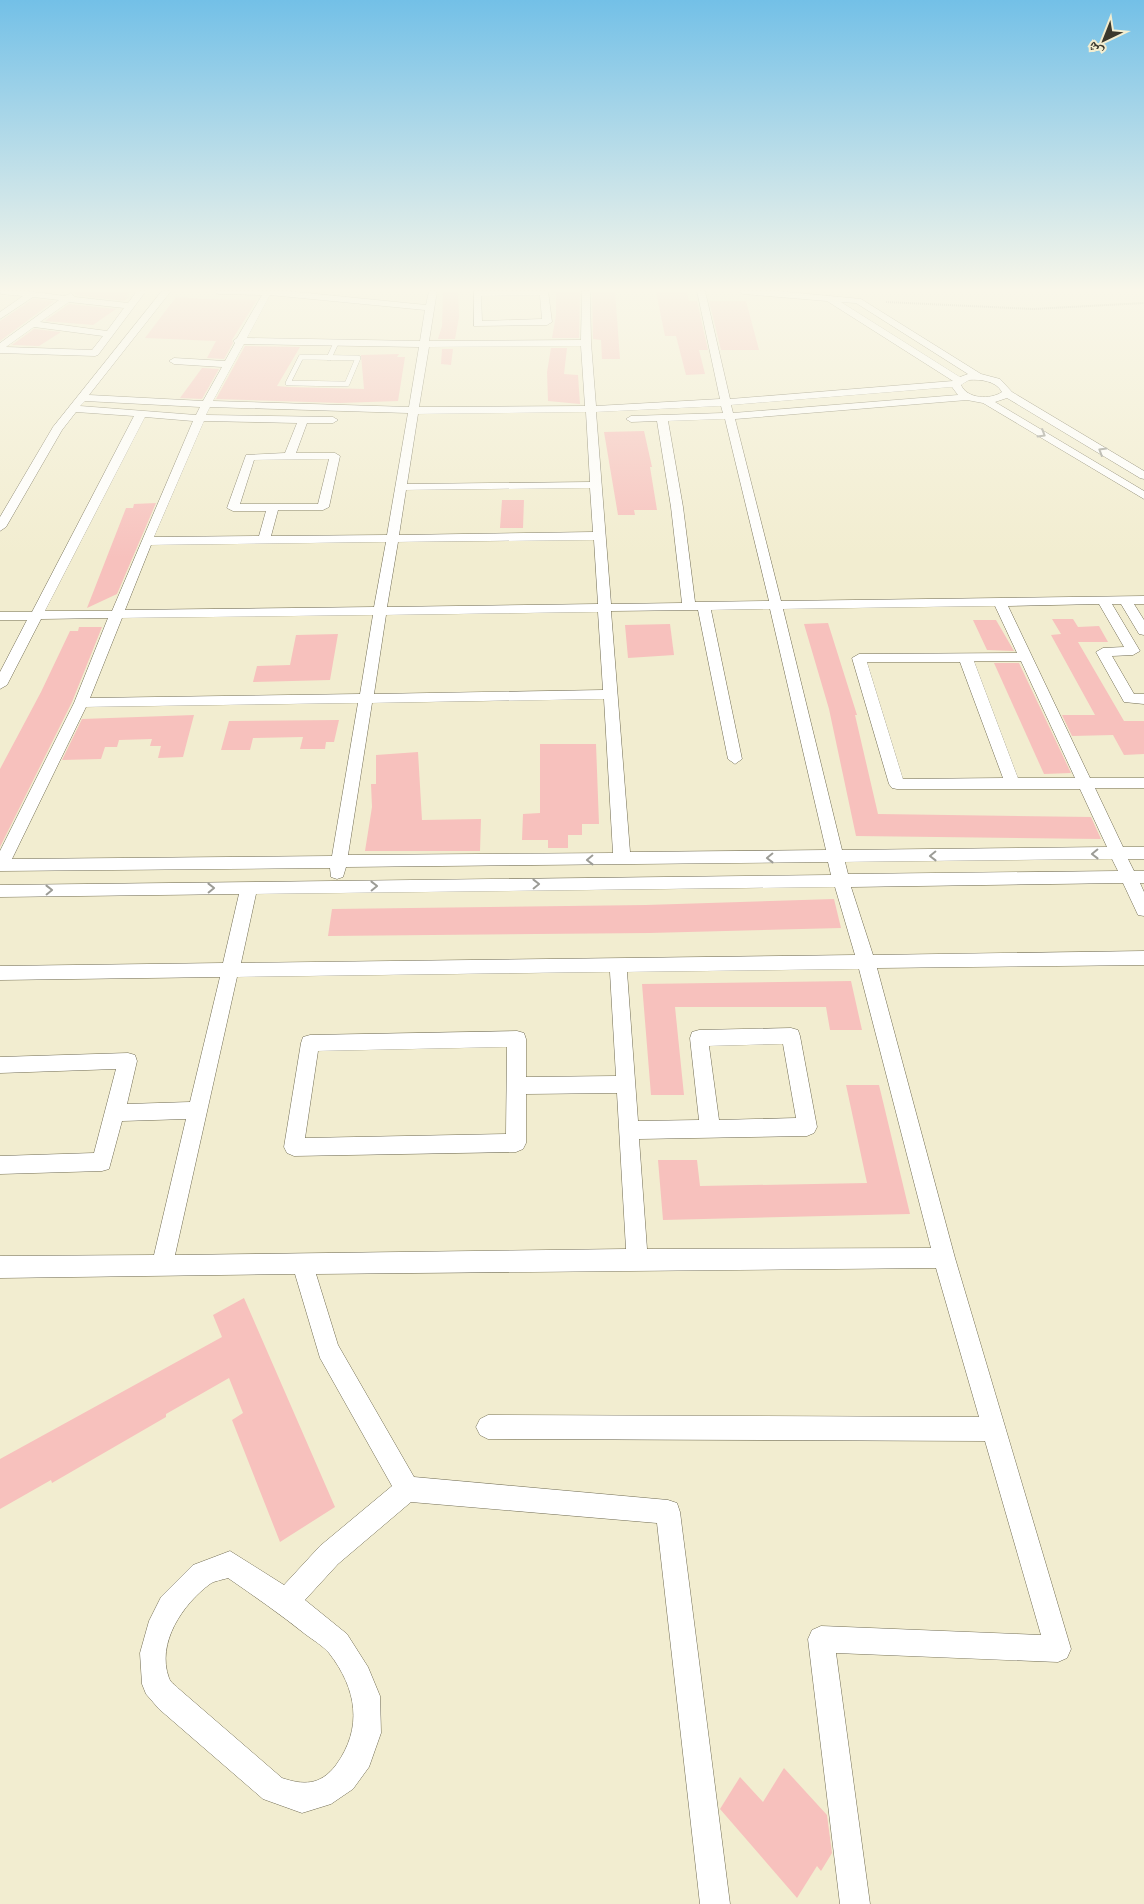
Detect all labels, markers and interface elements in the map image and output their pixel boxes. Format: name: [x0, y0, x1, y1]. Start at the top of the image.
north arrow: [1079, 15, 1129, 65]
text: ش: [1083, 38, 1107, 61]
one-way arrow: [1036, 428, 1045, 438]
one-way arrow: [1099, 447, 1108, 457]
one-way arrow: [1091, 849, 1099, 859]
one-way arrow: [929, 851, 936, 861]
one-way arrow: [766, 853, 774, 863]
one-way arrow: [586, 855, 594, 865]
one-way arrow: [532, 879, 540, 889]
one-way arrow: [370, 881, 378, 891]
one-way arrow: [208, 883, 215, 893]
one-way arrow: [45, 885, 53, 895]

